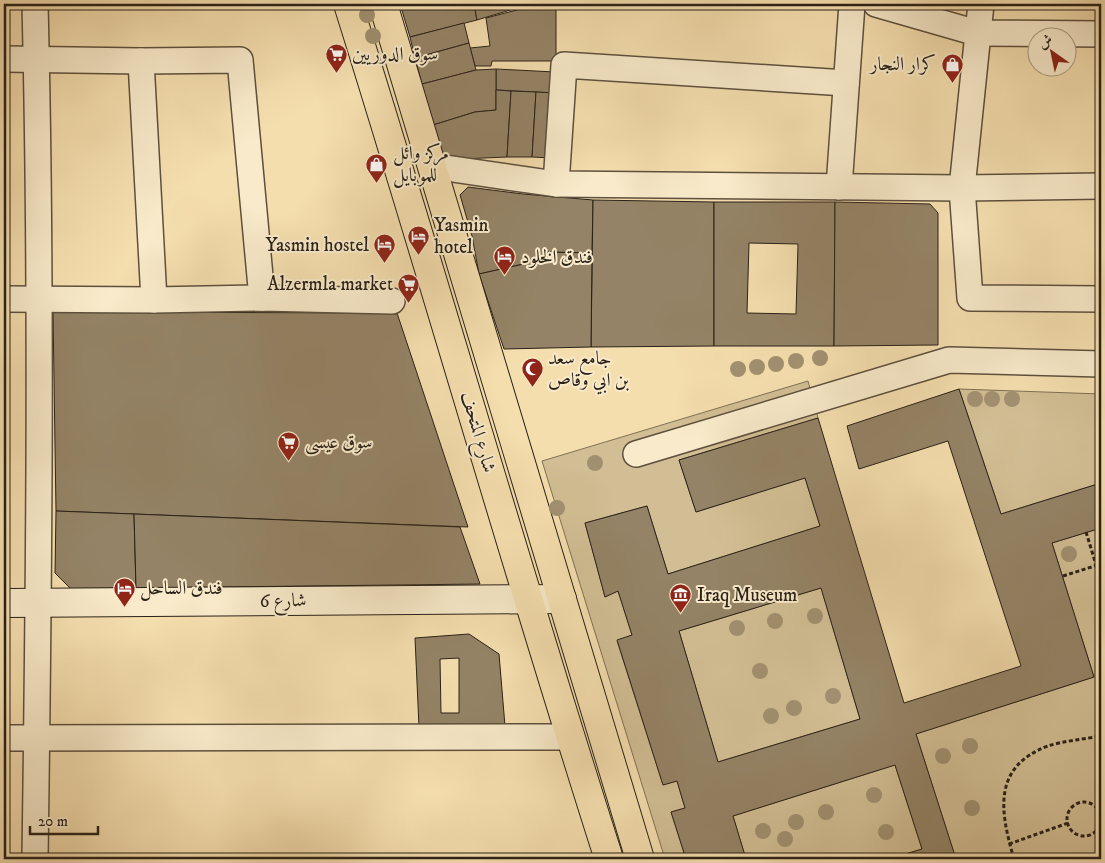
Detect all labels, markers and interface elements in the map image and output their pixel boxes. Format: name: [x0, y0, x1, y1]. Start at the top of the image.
north arrow: [1028, 28, 1078, 78]
text: ش: [1035, 31, 1056, 53]
supermarket icon: سوق الدوريين: [324, 42, 348, 73]
place label: سوق الدوريين: [352, 43, 438, 66]
shop icon: كرار النجار: [940, 52, 964, 83]
place label: كرار النجار: [868, 53, 936, 76]
place label: مركز وائل للموبايل: [393, 142, 449, 188]
shop icon: مركز وائل للموبايل: [365, 152, 389, 183]
place label: Yasmin hotel: [434, 214, 488, 259]
hotel icon: Yasmin hotel: [406, 224, 430, 255]
hotel icon: Yasmin hostel: [373, 233, 397, 264]
place label: Yasmin hostel: [265, 234, 369, 257]
hotel icon: فندق الخلود: [493, 245, 517, 276]
place label: فندق الخلود: [521, 246, 593, 269]
supermarket icon: Alzermla market: [397, 272, 421, 303]
place label: Alzermla market: [267, 273, 393, 296]
place label: جامع سعد بن ابي وقاص: [548, 347, 629, 395]
mosque icon: جامع سعد بن ابي وقاص: [520, 357, 544, 388]
street label: شارع المتحف: [453, 389, 501, 476]
supermarket icon: سوق عيسى: [277, 430, 301, 461]
place label: سوق عيسى: [305, 431, 373, 455]
hotel icon: فندق الساحل: [112, 576, 136, 607]
place label: فندق الساحل: [140, 577, 223, 601]
museum icon: Iraq Museum: [669, 583, 693, 614]
place label: Iraq Museum: [697, 584, 797, 608]
street label: شارع 6: [259, 589, 307, 616]
scale bar: [30, 803, 98, 835]
text: 20 m: [38, 812, 68, 831]

